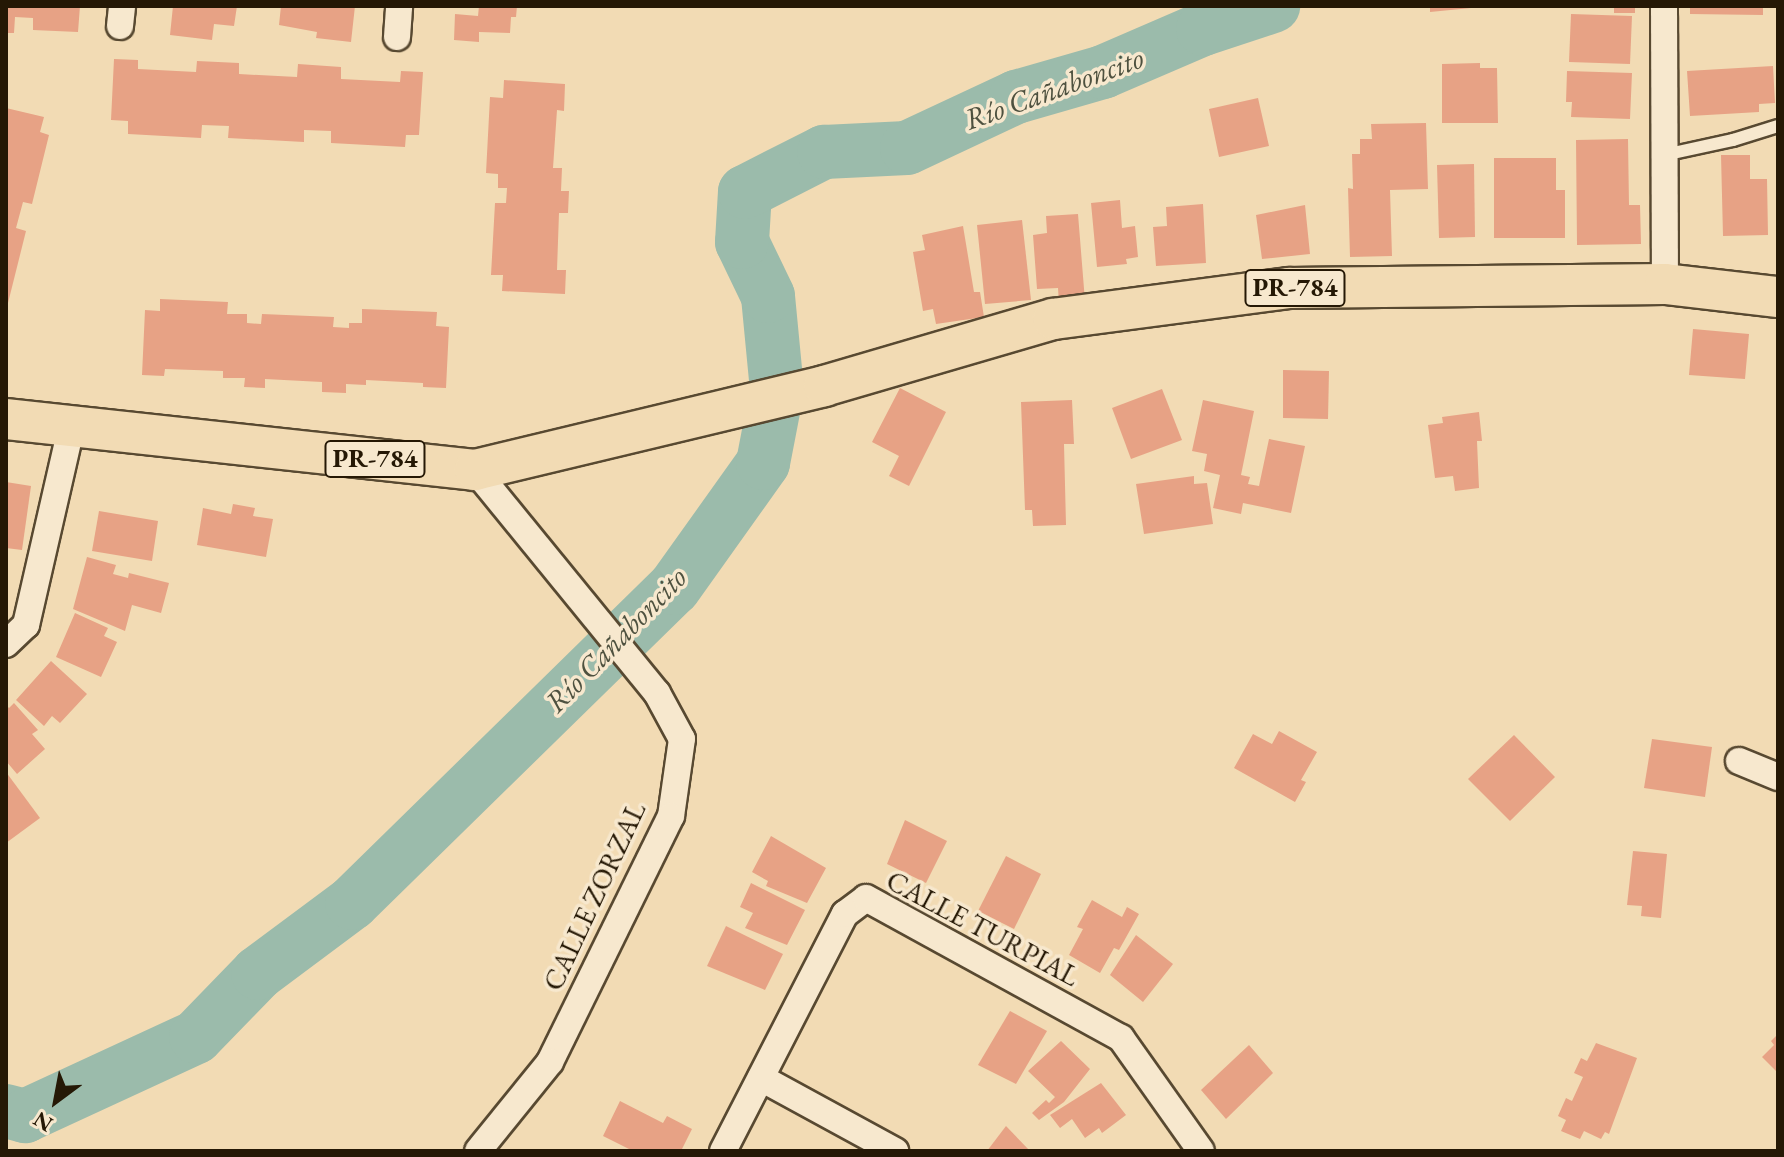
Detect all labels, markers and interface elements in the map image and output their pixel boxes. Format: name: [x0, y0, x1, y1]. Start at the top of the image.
water label: Río Cañaboncito: [959, 40, 1149, 138]
road number: PR-784: [1243, 266, 1347, 310]
road number: PR-784: [323, 437, 427, 481]
water label: Río Cañaboncito: [538, 560, 694, 720]
street label: CALLE ZORZAL: [536, 796, 652, 996]
street label: CALLE TURPIAL: [881, 863, 1085, 993]
north arrow: [16, 1061, 96, 1141]
text: N: [28, 1105, 58, 1139]

